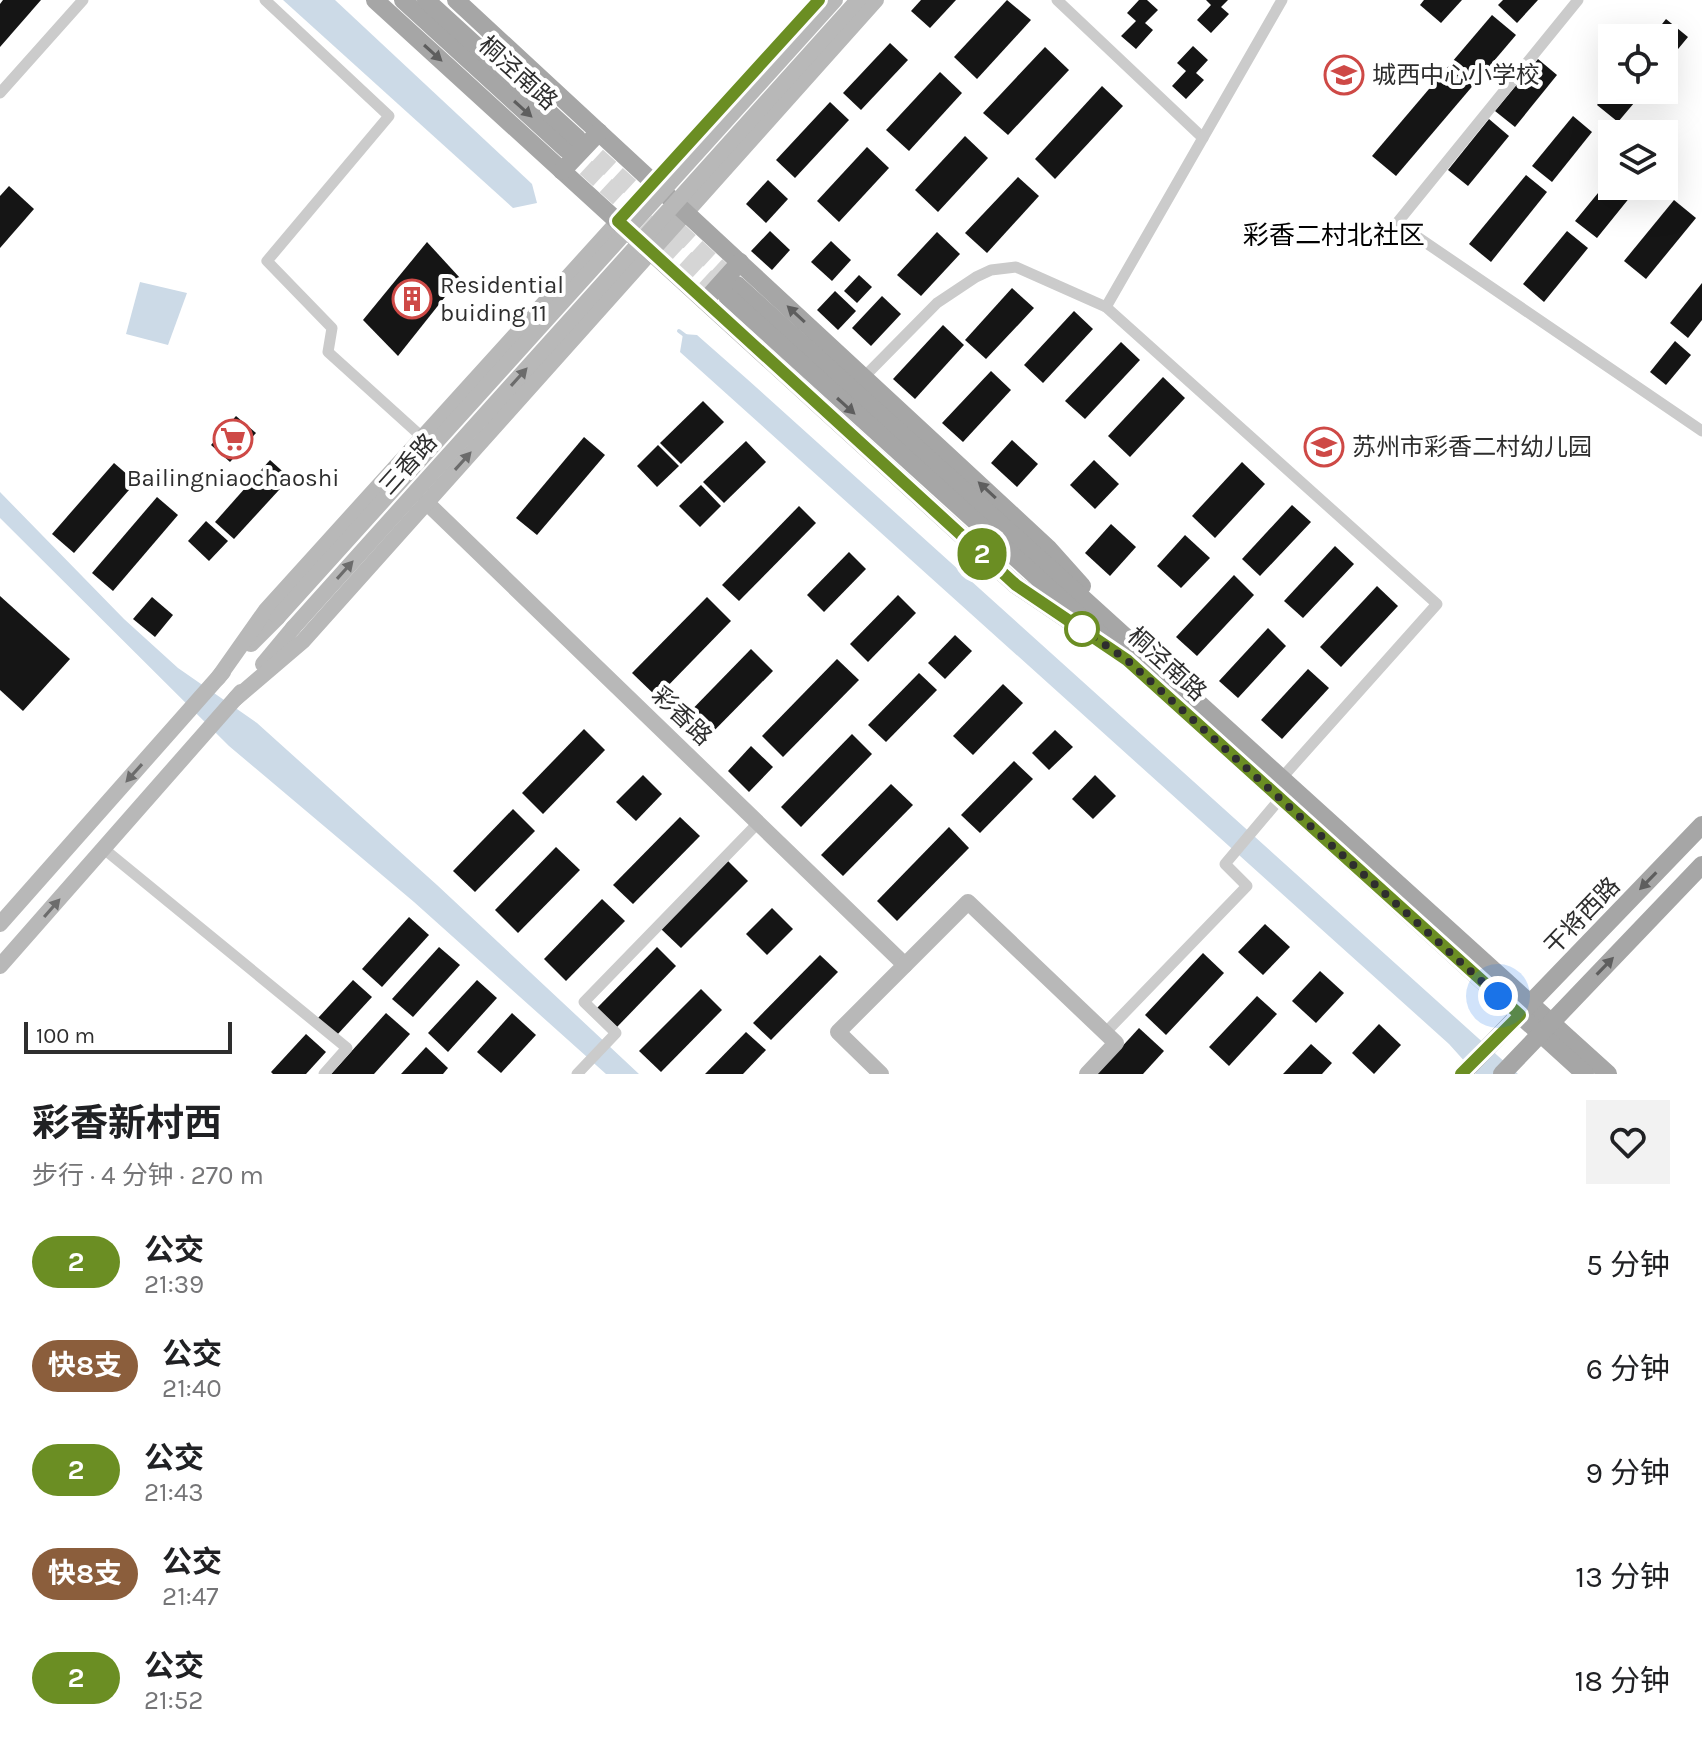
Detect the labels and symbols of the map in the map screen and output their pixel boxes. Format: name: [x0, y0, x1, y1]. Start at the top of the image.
street label: 桐泾南路: [473, 30, 563, 116]
one-way arrow: [423, 43, 442, 61]
school or university icon: 城西中心小学校: [1323, 54, 1365, 96]
place label: 城西中心小学校: [1372, 61, 1540, 89]
one-way arrow: [513, 100, 532, 118]
district label: 彩香二村北社区: [1243, 220, 1425, 251]
place label: Residential buiding 11: [440, 271, 564, 327]
building icon: Residential buiding 11: [391, 278, 433, 320]
one-way arrow: [786, 305, 805, 323]
one-way arrow: [509, 368, 527, 387]
one-way arrow: [836, 396, 855, 414]
supermarket icon: Bailingniaochaoshi: [212, 418, 254, 460]
school or university icon: 苏州市彩香二村幼儿园: [1303, 426, 1345, 468]
street label: 三香路: [374, 428, 442, 500]
place label: 苏州市彩香二村幼儿园: [1352, 433, 1592, 461]
one-way arrow: [453, 452, 471, 471]
place label: Bailingniaochaoshi: [127, 464, 339, 492]
one-way arrow: [977, 482, 996, 500]
line badge: 2: [956, 528, 1008, 580]
one-way arrow: [335, 561, 353, 580]
unlabelled marker: [1065, 612, 1099, 646]
street label: 桐泾南路: [1122, 621, 1212, 707]
street label: 彩香路: [646, 681, 718, 751]
one-way arrow: [125, 764, 143, 783]
one-way arrow: [1639, 871, 1658, 890]
street label: 干将西路: [1539, 872, 1625, 960]
one-way arrow: [42, 898, 60, 917]
one-way arrow: [1595, 957, 1614, 976]
your location: [1478, 976, 1518, 1016]
scale bar: [24, 1018, 232, 1054]

